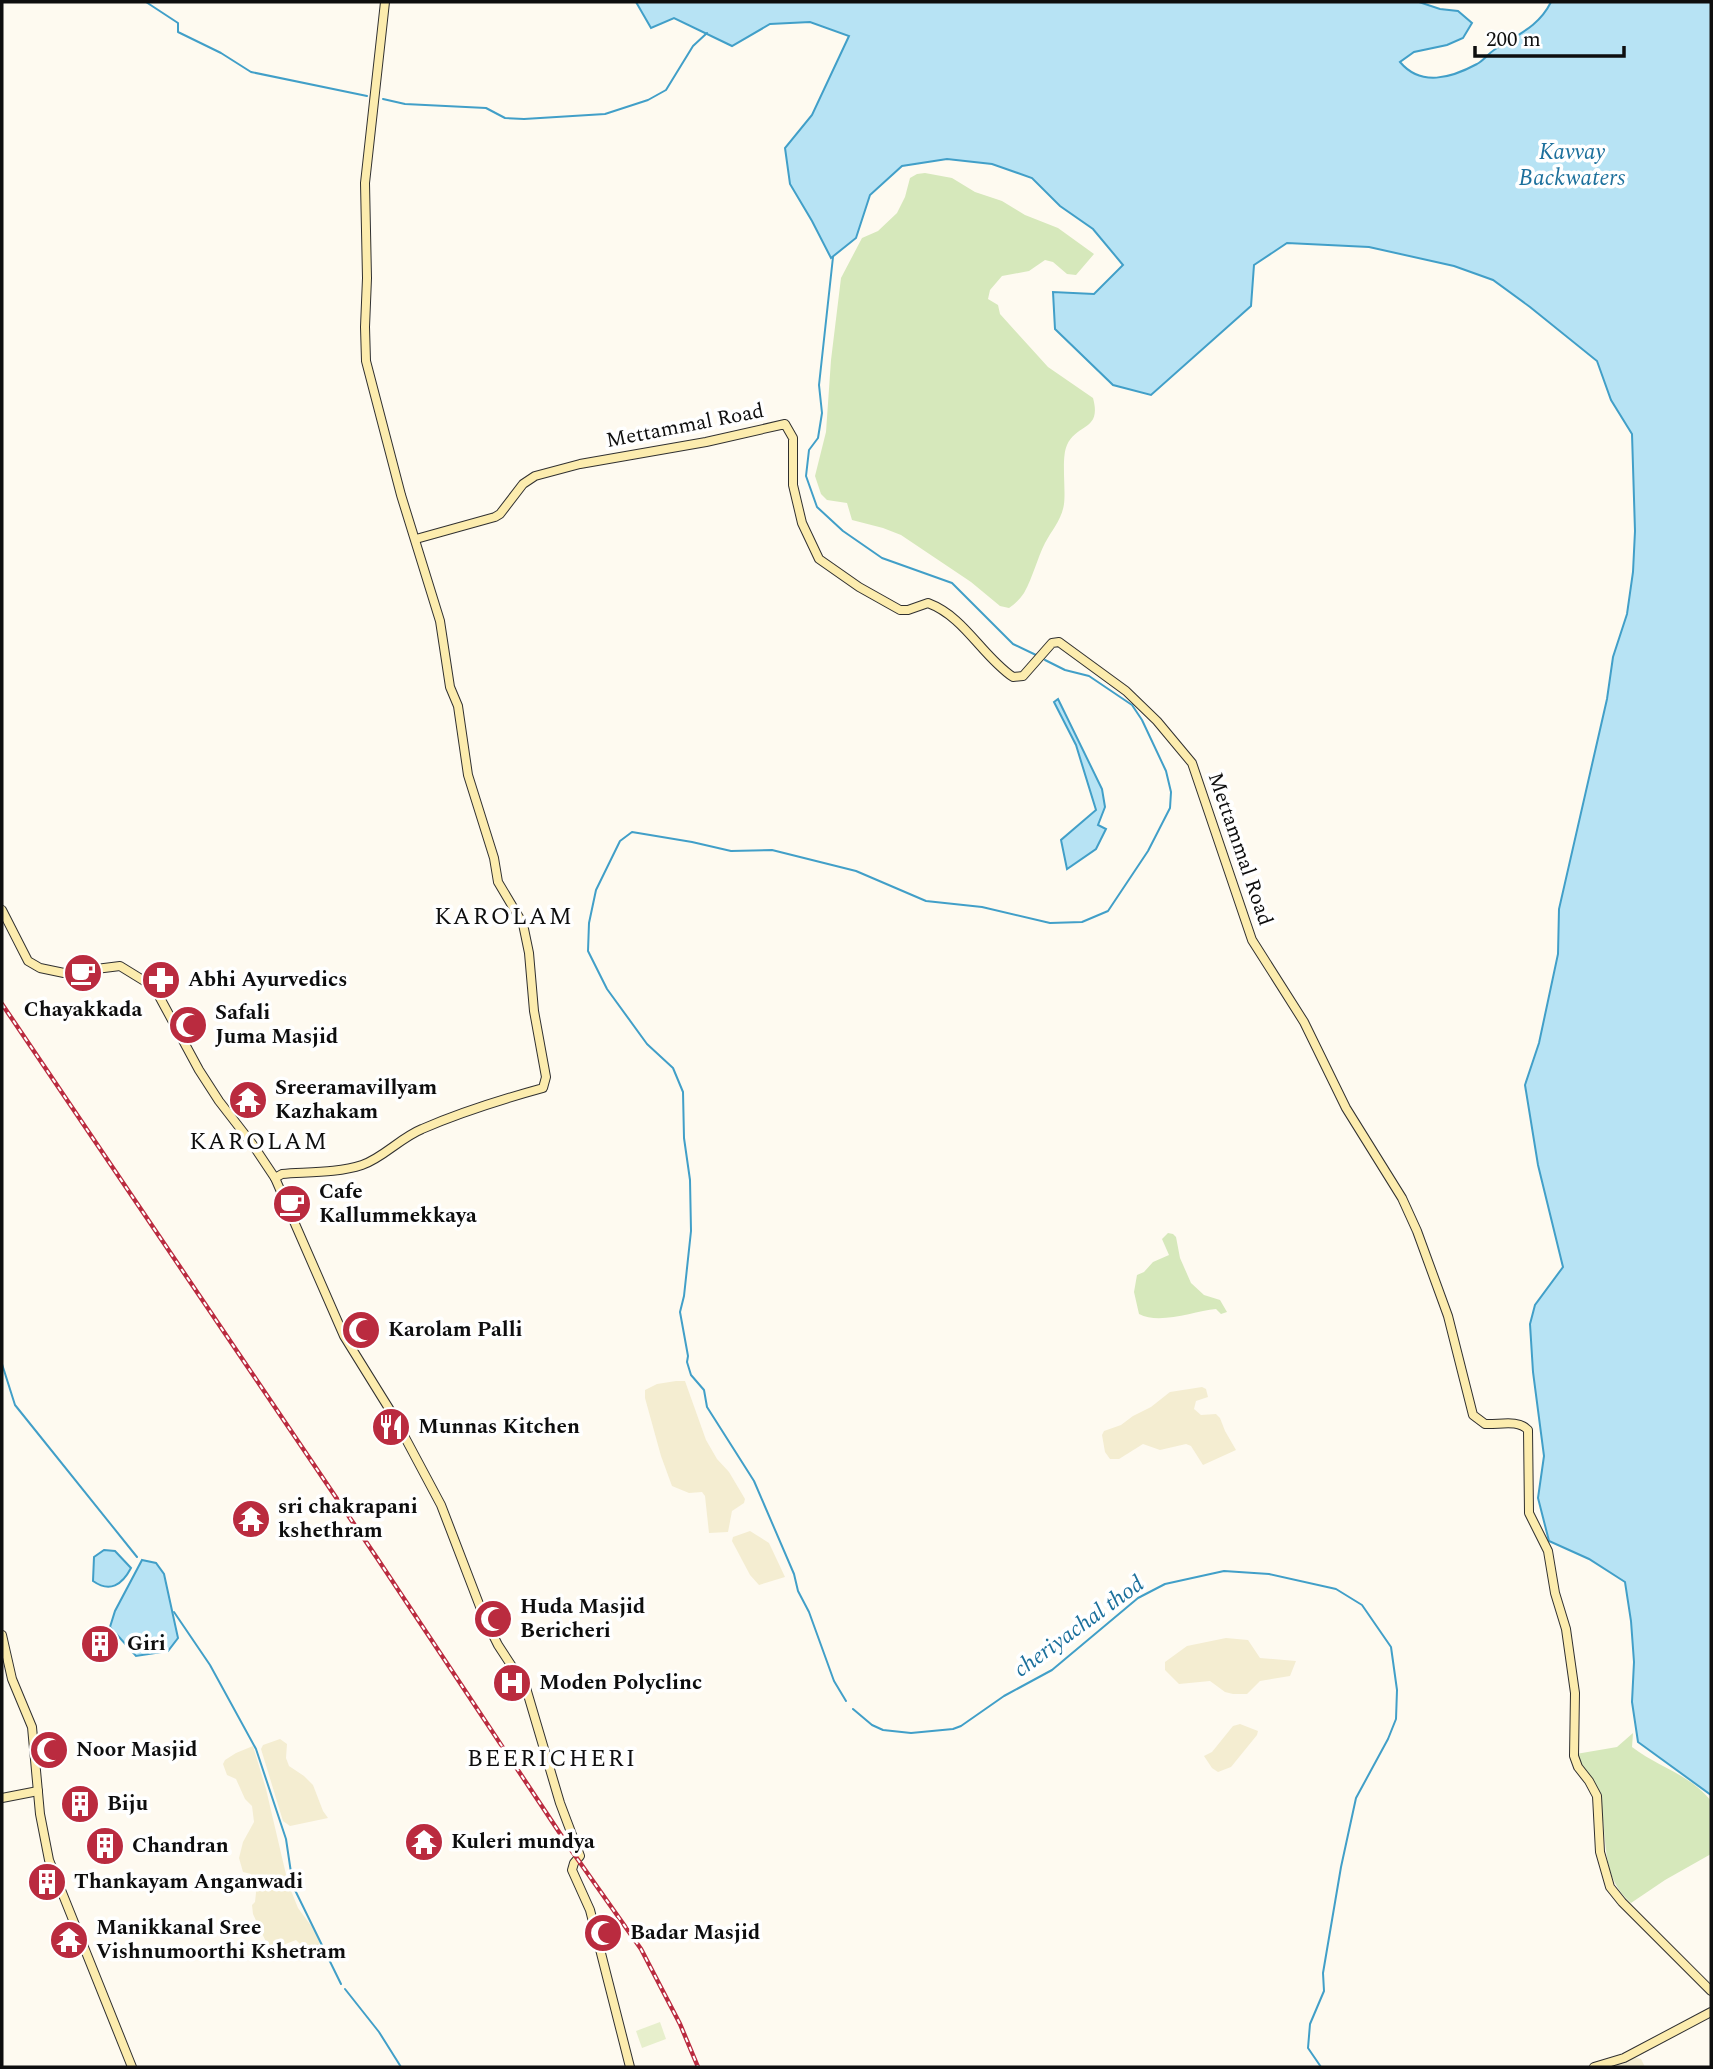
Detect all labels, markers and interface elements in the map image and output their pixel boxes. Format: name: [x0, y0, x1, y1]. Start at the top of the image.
scale bar: [1475, 14, 1624, 58]
text: 200 m: [1486, 24, 1541, 56]
water label: Kavvay Backwaters: [1519, 135, 1625, 196]
street label: Mettammal Road: [603, 395, 767, 457]
street label: Mettammal Road: [1199, 768, 1281, 930]
district label: KAROLAM: [434, 899, 574, 935]
cafe icon: Chayakkada: [62, 952, 104, 994]
pharmacy icon: Abhi Ayurvedics: [140, 959, 182, 1001]
place label: Abhi Ayurvedics: [188, 964, 347, 996]
place label: Chayakkada: [24, 994, 142, 1026]
place label: Safali Juma Masjid: [215, 997, 338, 1053]
mosque icon: Safali Juma Masjid: [167, 1004, 209, 1046]
place label: Sreeramavillyam Kazhakam: [275, 1072, 437, 1128]
temple icon: Sreeramavillyam Kazhakam: [227, 1079, 269, 1121]
district label: KAROLAM: [189, 1124, 329, 1160]
place label: Cafe Kallummekkaya: [319, 1176, 477, 1232]
cafe icon: Cafe Kallummekkaya: [271, 1183, 313, 1225]
mosque icon: Karolam Palli: [340, 1309, 382, 1351]
place label: Karolam Palli: [388, 1314, 523, 1346]
restaurant icon: Munnas Kitchen: [370, 1406, 412, 1448]
place label: Munnas Kitchen: [418, 1411, 580, 1443]
place label: sri chakrapani kshethram: [278, 1491, 418, 1547]
temple icon: sri chakrapani kshethram: [230, 1498, 272, 1540]
water label: cheriyachal thod: [1006, 1567, 1152, 1687]
place label: Huda Masjid Bericheri: [520, 1591, 645, 1647]
mosque icon: Huda Masjid Bericheri: [472, 1598, 514, 1640]
building icon: Giri: [79, 1623, 121, 1665]
place label: Giri: [127, 1628, 166, 1660]
hospital icon: Moden Polyclinc: [491, 1662, 533, 1704]
place label: Moden Polyclinc: [539, 1667, 702, 1699]
mosque icon: Noor Masjid: [28, 1729, 70, 1771]
place label: Noor Masjid: [76, 1734, 198, 1766]
district label: BEERICHERI: [467, 1741, 637, 1777]
building icon: Biju: [59, 1783, 101, 1825]
place label: Biju: [107, 1788, 149, 1820]
temple icon: Kuleri mundya: [403, 1821, 445, 1863]
building icon: Chandran: [84, 1825, 126, 1867]
place label: Kuleri mundya: [451, 1826, 595, 1858]
place label: Chandran: [132, 1830, 229, 1862]
building icon: Thankayam Anganwadi: [26, 1861, 68, 1903]
place label: Thankayam Anganwadi: [74, 1866, 303, 1898]
place label: Manikkanal Sree Vishnumoorthi Kshetram: [96, 1912, 346, 1968]
mosque icon: Badar Masjid: [582, 1912, 624, 1954]
place label: Badar Masjid: [630, 1917, 760, 1949]
temple icon: Manikkanal Sree Vishnumoorthi Kshetram: [48, 1919, 90, 1961]

